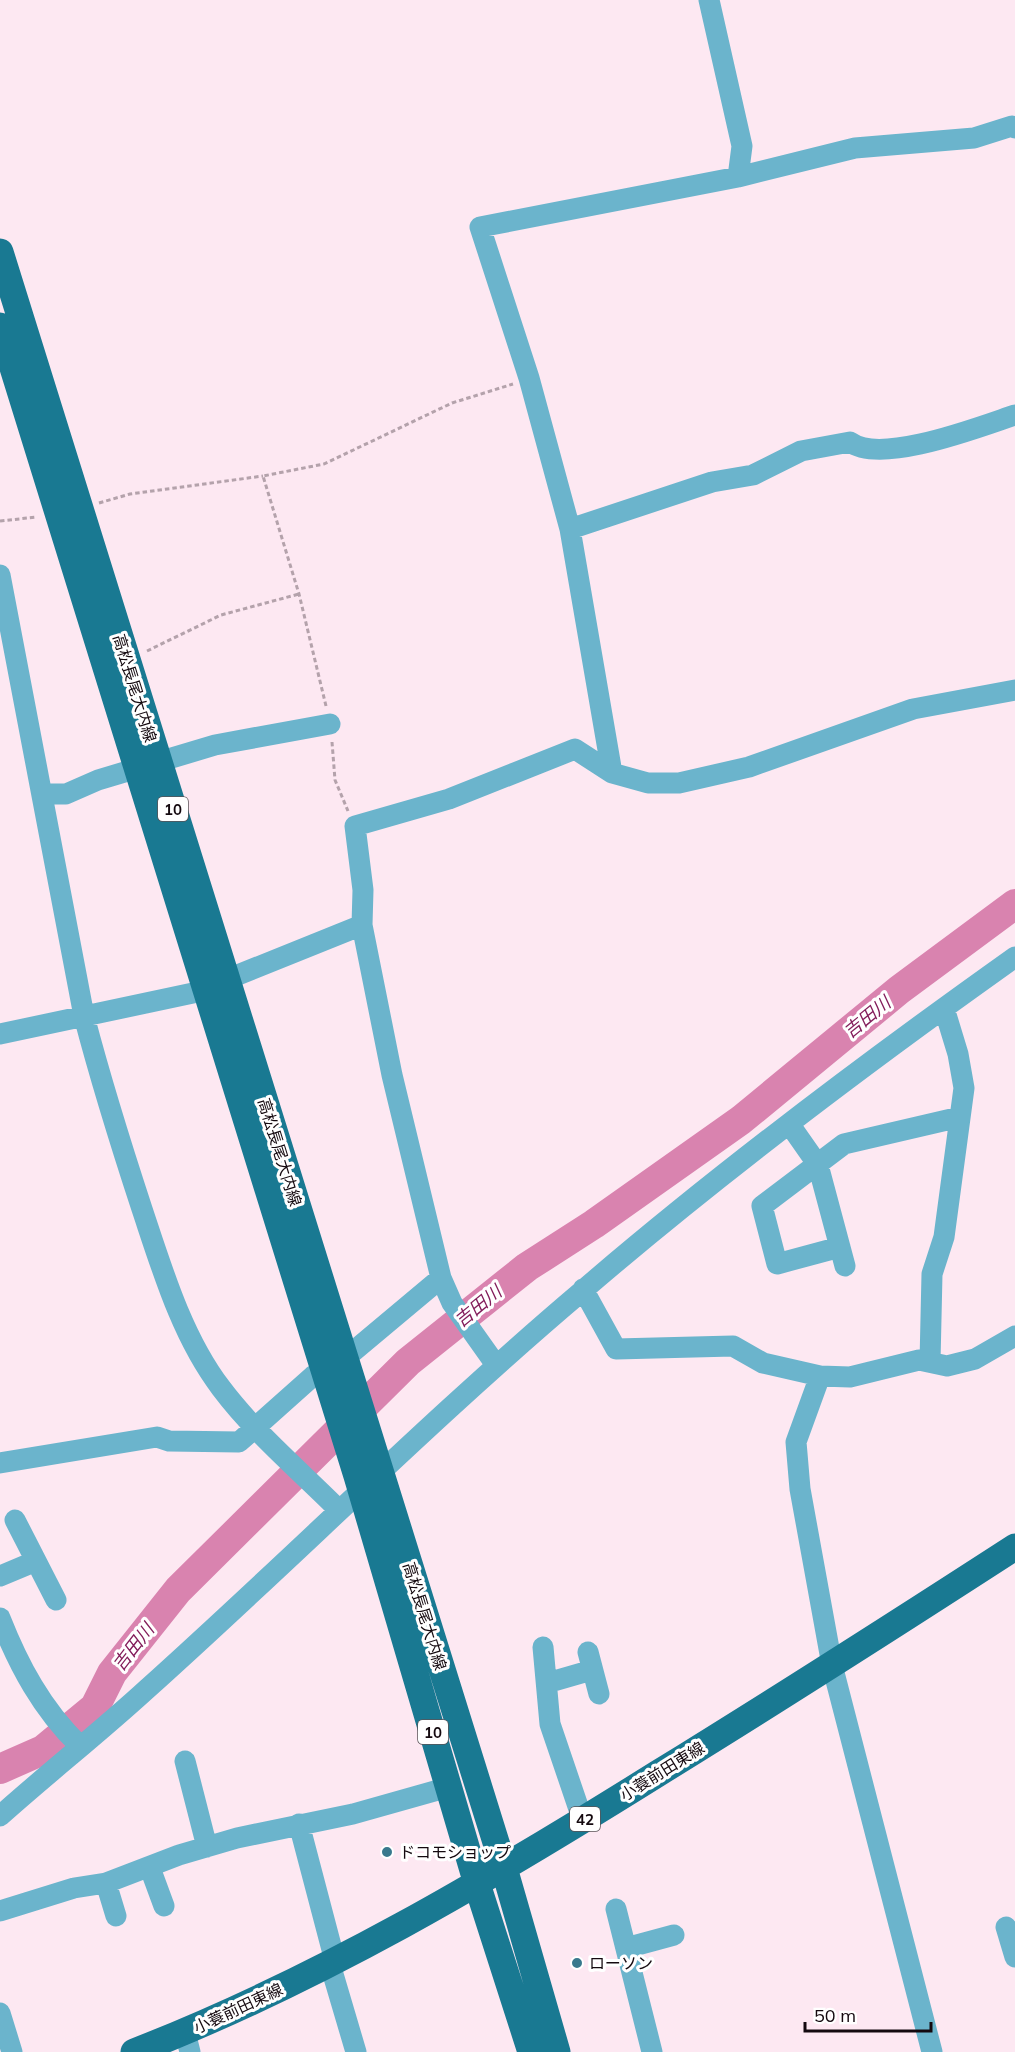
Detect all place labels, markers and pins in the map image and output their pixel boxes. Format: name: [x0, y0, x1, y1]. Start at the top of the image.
place label: ドコモショップ: [399, 1842, 511, 1862]
marker: ドコモショップ: [380, 1845, 394, 1859]
place label: ローソン: [589, 1953, 653, 1973]
marker: ローソン: [570, 1956, 584, 1970]

